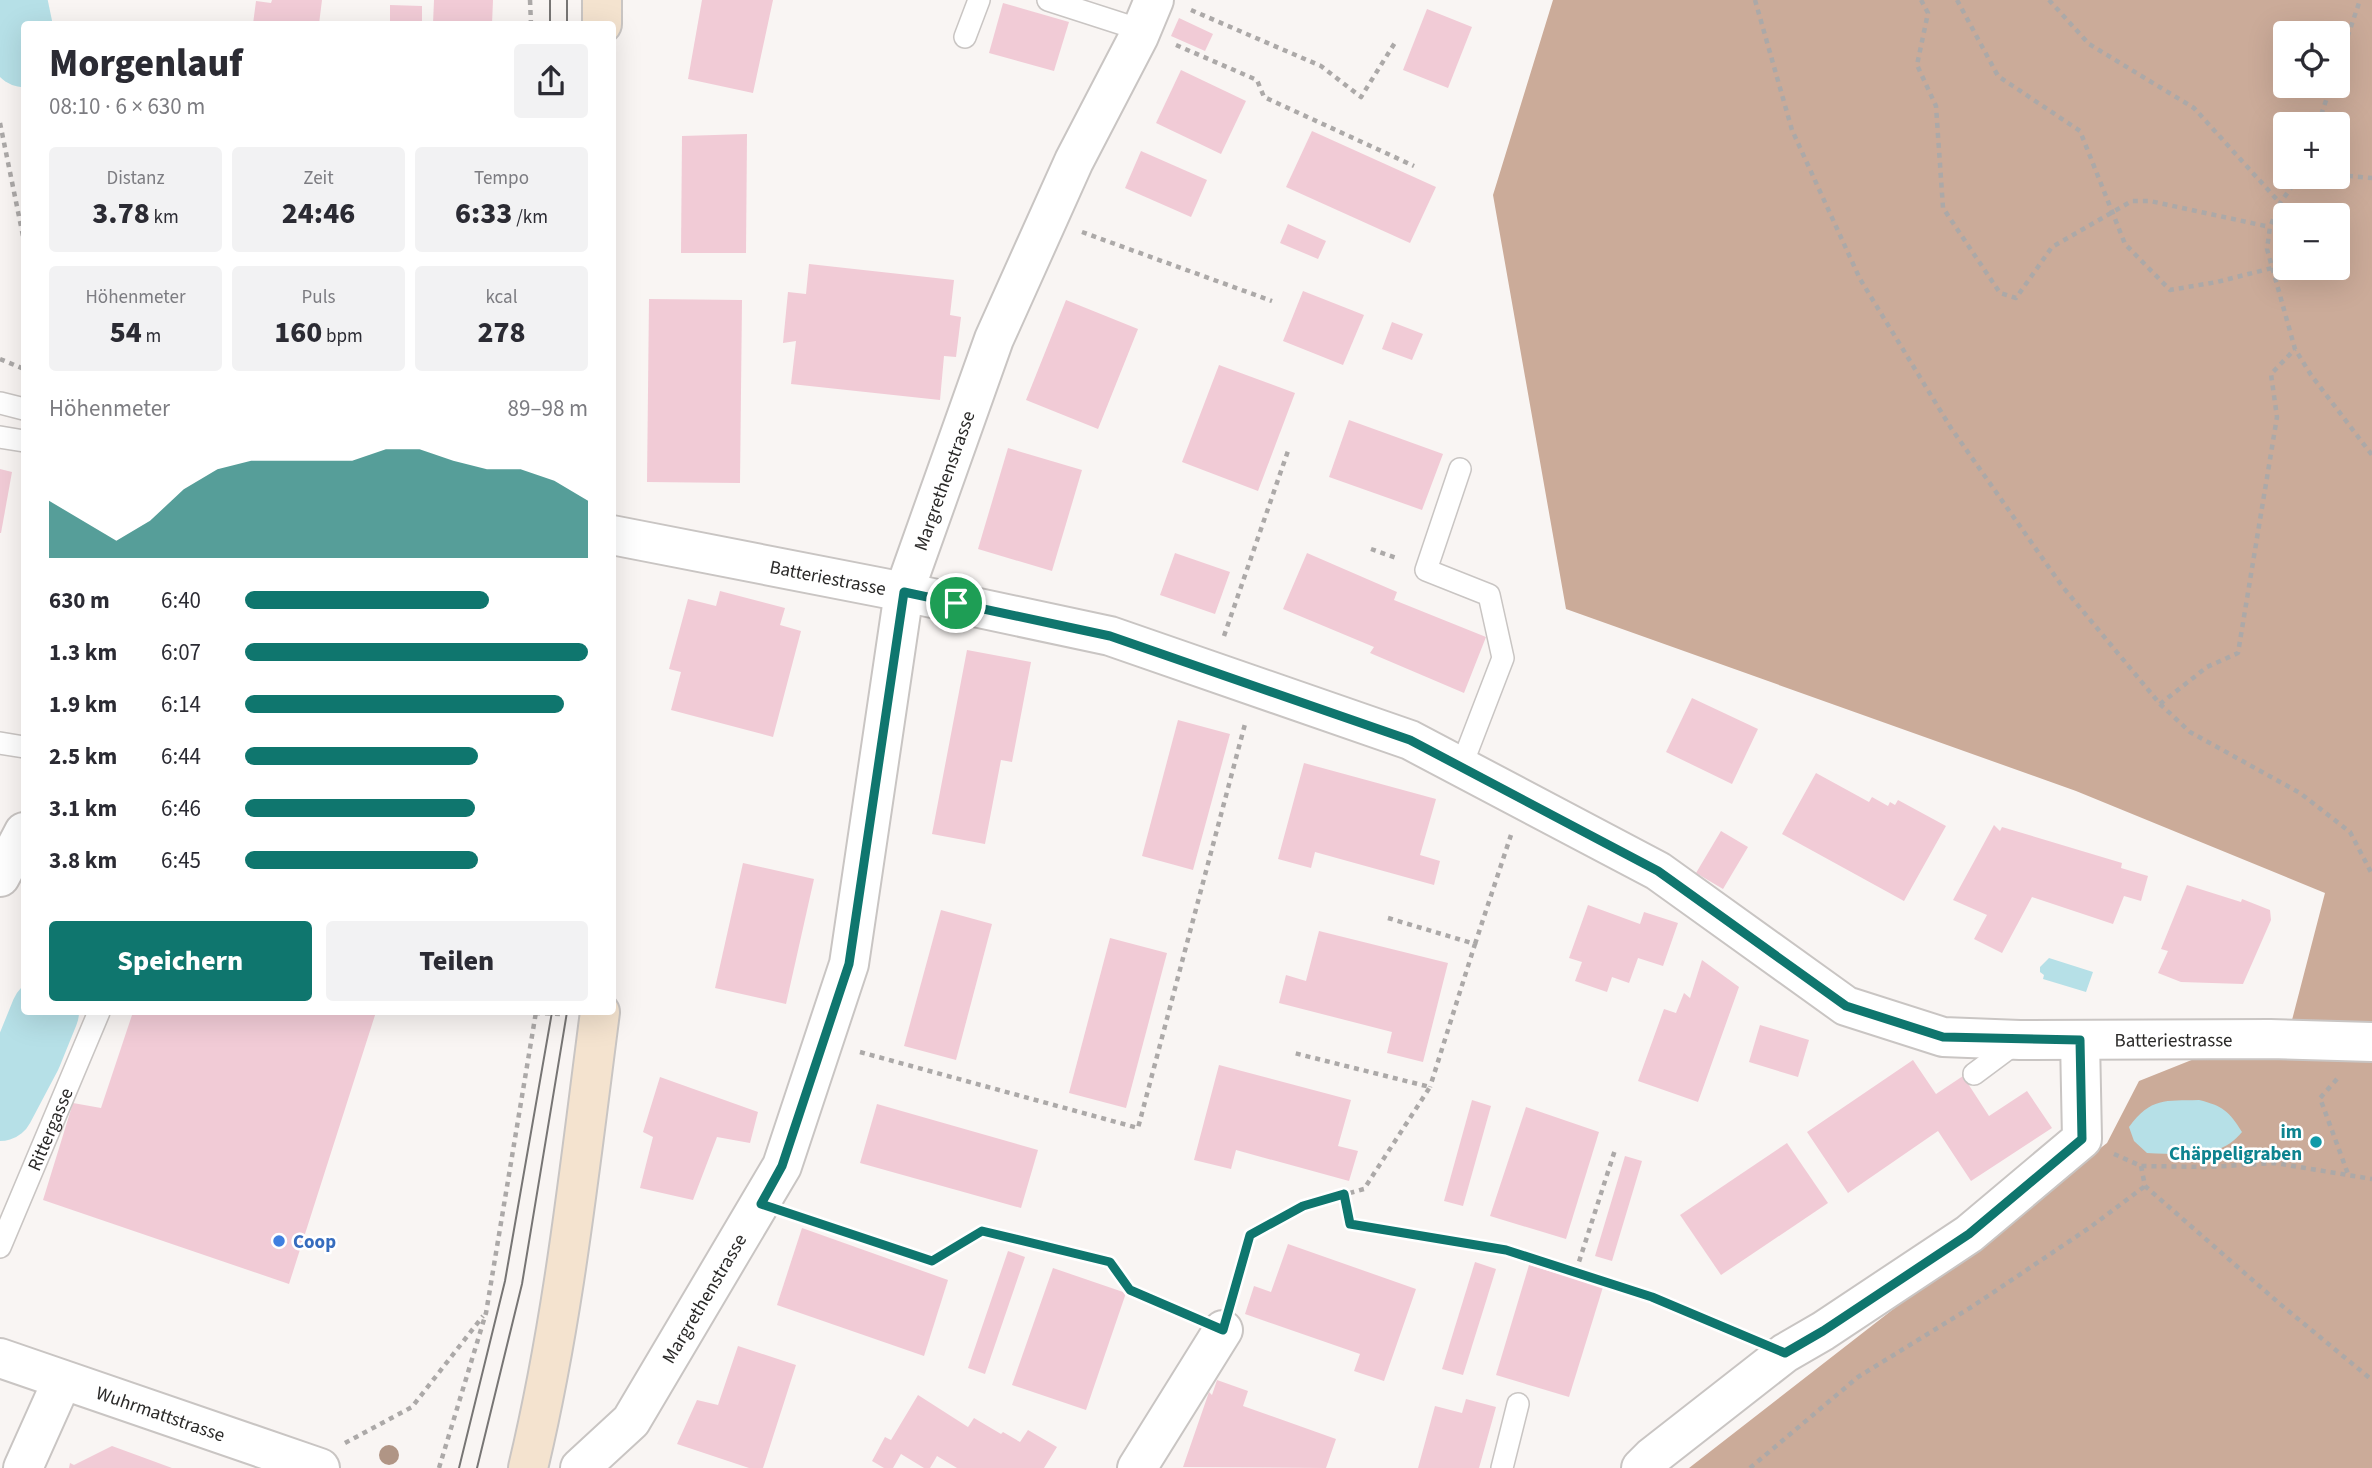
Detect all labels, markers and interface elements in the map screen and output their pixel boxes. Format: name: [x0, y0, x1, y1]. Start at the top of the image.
map controls: [2273, 21, 2350, 280]
button: locate: [2273, 21, 2350, 98]
text: Morgenlauf: [49, 37, 243, 91]
button: share: [514, 44, 588, 118]
text: 08:10 · 6 × 630 m: [49, 90, 205, 123]
button: +: [2273, 112, 2350, 189]
text: Distanz: [106, 165, 165, 192]
text: Zeit: [303, 165, 334, 192]
text: Tempo: [474, 165, 529, 192]
text: 3.78: [92, 192, 150, 235]
text: 24:46: [282, 192, 355, 235]
text: 6:33: [455, 192, 512, 235]
button: −: [2273, 203, 2350, 280]
text: km: [150, 204, 179, 231]
text: /km: [512, 204, 548, 231]
text: Höhenmeter: [85, 284, 186, 311]
text: Puls: [302, 284, 335, 311]
text: kcal: [486, 284, 517, 311]
text: 54: [110, 311, 142, 354]
text: 160: [274, 311, 322, 354]
text: 278: [477, 311, 526, 354]
text: m: [142, 323, 161, 350]
text: bpm: [322, 323, 363, 350]
text: Höhenmeter: [49, 392, 170, 425]
text: 89–98 m: [508, 392, 588, 425]
street label: Margrethenstrasse: [908, 407, 982, 555]
street label: Batteriestrasse: [767, 554, 888, 603]
pin: [926, 573, 986, 633]
text: 630 m: [49, 584, 110, 617]
text: 6:40: [161, 584, 201, 617]
icon: arrive: [937, 584, 975, 622]
text: 1.3 km: [49, 636, 117, 669]
text: 6:07: [161, 636, 201, 669]
text: 1.9 km: [49, 688, 117, 721]
text: 6:14: [161, 688, 201, 721]
text: 2.5 km: [49, 740, 117, 773]
text: 6:44: [161, 740, 201, 773]
text: 3.1 km: [49, 792, 117, 825]
text: 6:46: [161, 792, 201, 825]
text: 3.8 km: [49, 844, 117, 877]
text: 6:45: [161, 844, 201, 877]
button: Speichern: [49, 921, 312, 1001]
button: Teilen: [326, 921, 588, 1001]
street label: Batteriestrasse: [2114, 1027, 2233, 1055]
street label: Rittergasse: [22, 1084, 81, 1175]
place label: im Chäppeligraben: [2169, 1119, 2302, 1168]
marker: im Chäppeligraben: [2308, 1134, 2324, 1150]
place label: Coop: [293, 1229, 336, 1256]
street label: Margrethenstrasse: [656, 1229, 754, 1369]
marker: Coop: [271, 1233, 287, 1249]
street label: Wuhrmattstrasse: [92, 1380, 228, 1449]

